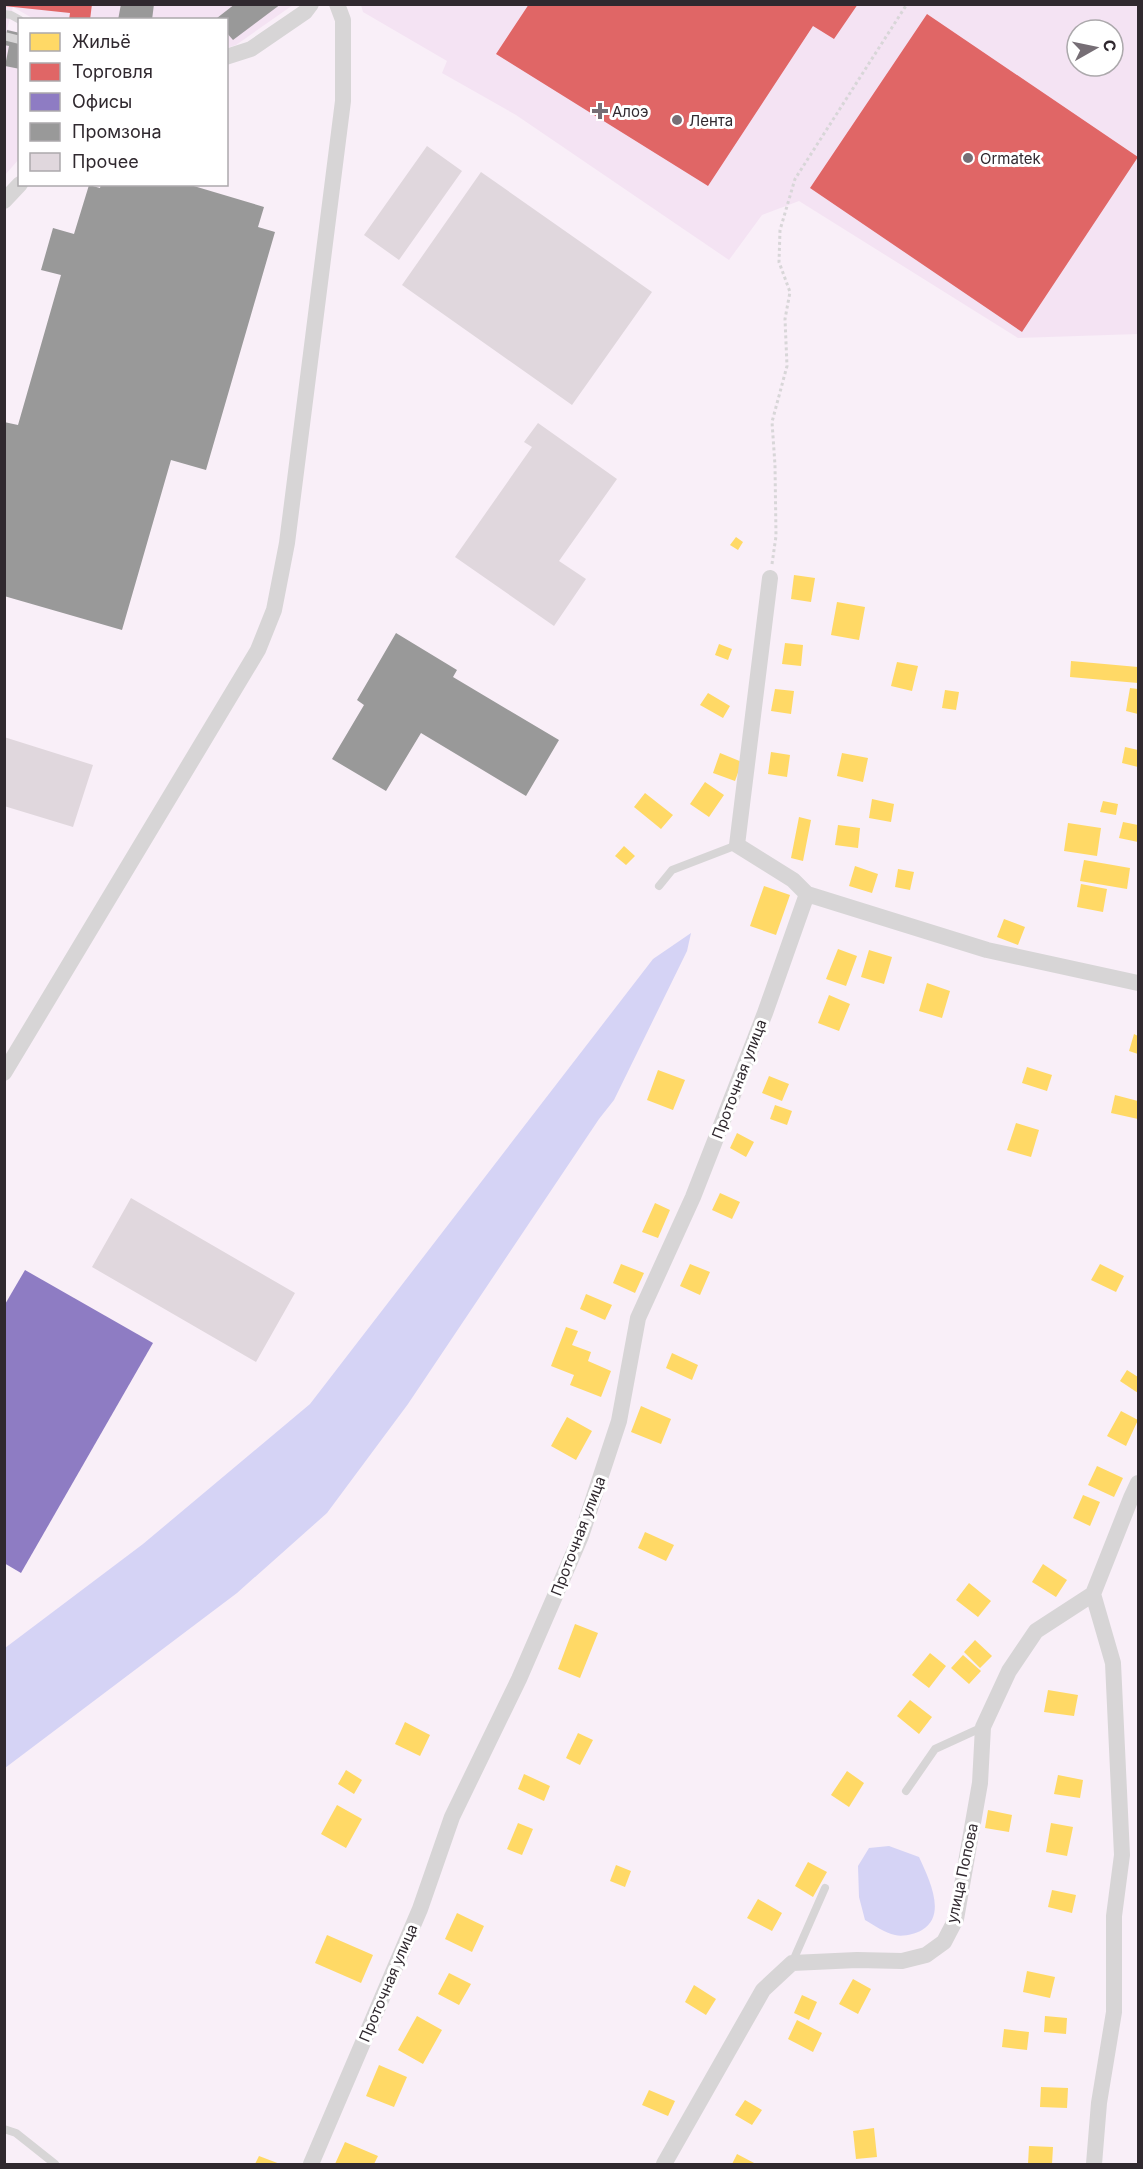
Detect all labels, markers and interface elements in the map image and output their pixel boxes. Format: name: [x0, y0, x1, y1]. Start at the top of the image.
legend: [18, 18, 228, 186]
north arrow: [1065, 18, 1125, 78]
text: Жильё: [72, 31, 131, 52]
text: С: [1099, 38, 1121, 53]
text: Торговля: [72, 61, 153, 82]
text: Офисы: [72, 91, 132, 112]
place label: Алоэ: [612, 102, 648, 121]
marker: Алоэ: [593, 104, 607, 118]
place label: Лента: [689, 111, 733, 130]
marker: Лента: [670, 113, 684, 127]
text: Промзона: [72, 121, 162, 142]
place label: Ormatek: [980, 149, 1041, 168]
text: Прочее: [72, 151, 139, 172]
marker: Ormatek: [961, 151, 975, 165]
street label: Проточная улица: [707, 1017, 771, 1141]
street label: Проточная улица: [546, 1474, 610, 1598]
street label: улица Попова: [942, 1821, 982, 1925]
street label: Проточная улица: [355, 1921, 421, 2045]

